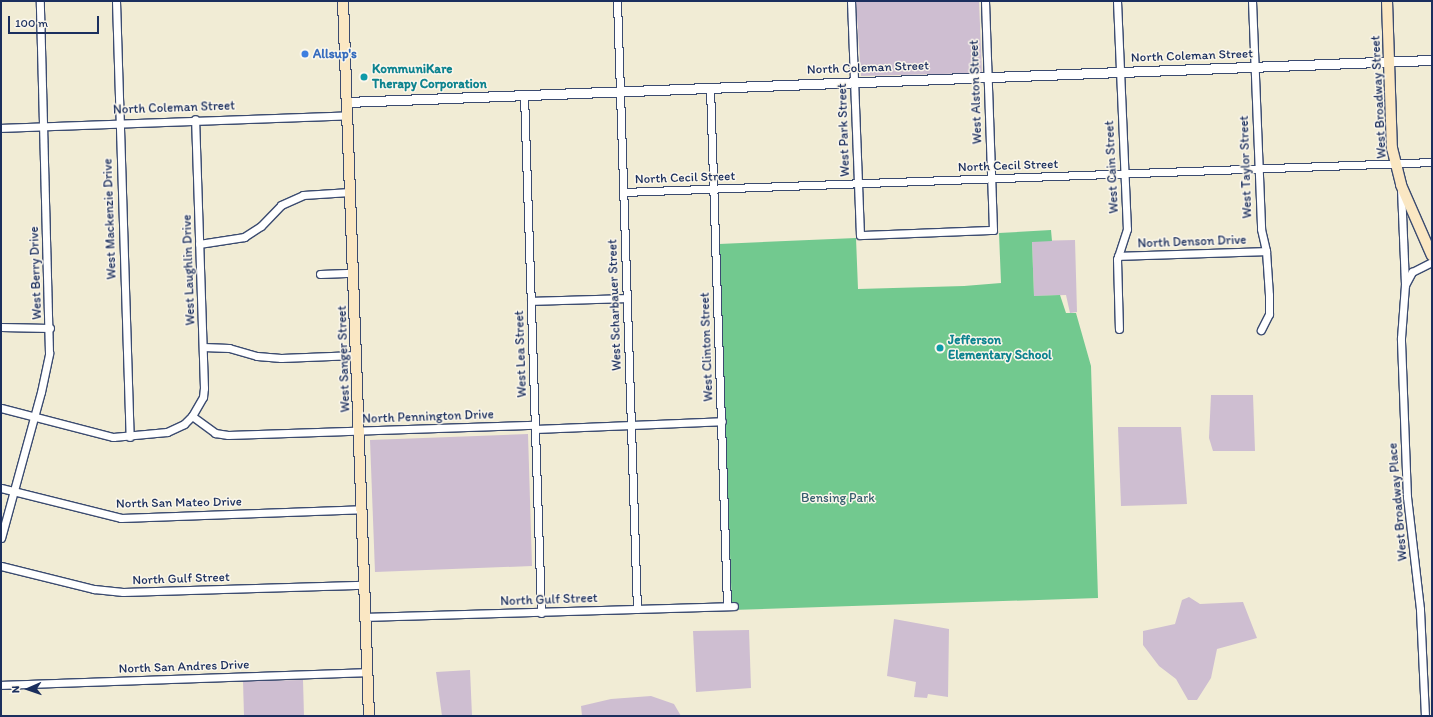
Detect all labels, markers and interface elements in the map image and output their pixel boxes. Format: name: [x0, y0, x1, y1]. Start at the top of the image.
scale bar: [10, 8, 101, 34]
text: 100 m: [15, 16, 48, 30]
street label: West Broadway Street: [1368, 35, 1390, 159]
street label: West Alston Street: [966, 40, 986, 144]
place label: Allsup's: [313, 46, 357, 62]
street label: North Coleman Street: [1131, 46, 1253, 66]
marker: Allsup's: [300, 49, 310, 59]
street label: North Coleman Street: [807, 58, 929, 78]
place label: KommuniKare Therapy Corporation: [372, 62, 487, 93]
marker: KommuniKare Therapy Corporation: [359, 72, 369, 82]
street label: West Park Street: [835, 83, 853, 177]
street label: North Coleman Street: [113, 98, 235, 118]
street label: West Taylor Street: [1236, 116, 1256, 218]
street label: West Cain Street: [1102, 120, 1122, 214]
street label: North Cecil Street: [958, 156, 1058, 176]
street label: West Mackenzie Drive: [100, 158, 120, 280]
street label: North Cecil Street: [635, 168, 735, 188]
street label: West Laughlin Drive: [179, 214, 199, 326]
street label: West Berry Drive: [27, 226, 45, 320]
street label: North Denson Drive: [1137, 232, 1247, 252]
street label: West Scharbauer Street: [605, 239, 625, 371]
street label: West Clinton Street: [697, 292, 717, 402]
street label: West Sanger Street: [334, 305, 354, 413]
street label: West Lea Street: [512, 310, 530, 398]
place label: Jefferson Elementary School: [948, 333, 1052, 364]
marker: Jefferson Elementary School: [935, 343, 945, 353]
street label: North Pennington Drive: [362, 407, 494, 427]
street label: West Broadway Place: [1385, 442, 1411, 562]
park label: Bensing Park: [801, 490, 875, 506]
street label: North San Mateo Drive: [116, 494, 242, 512]
street label: North Gulf Street: [132, 570, 230, 588]
street label: North Gulf Street: [500, 591, 598, 609]
street label: North San Andres Drive: [118, 657, 250, 677]
north arrow: [8, 669, 48, 709]
text: N: [9, 685, 22, 693]

